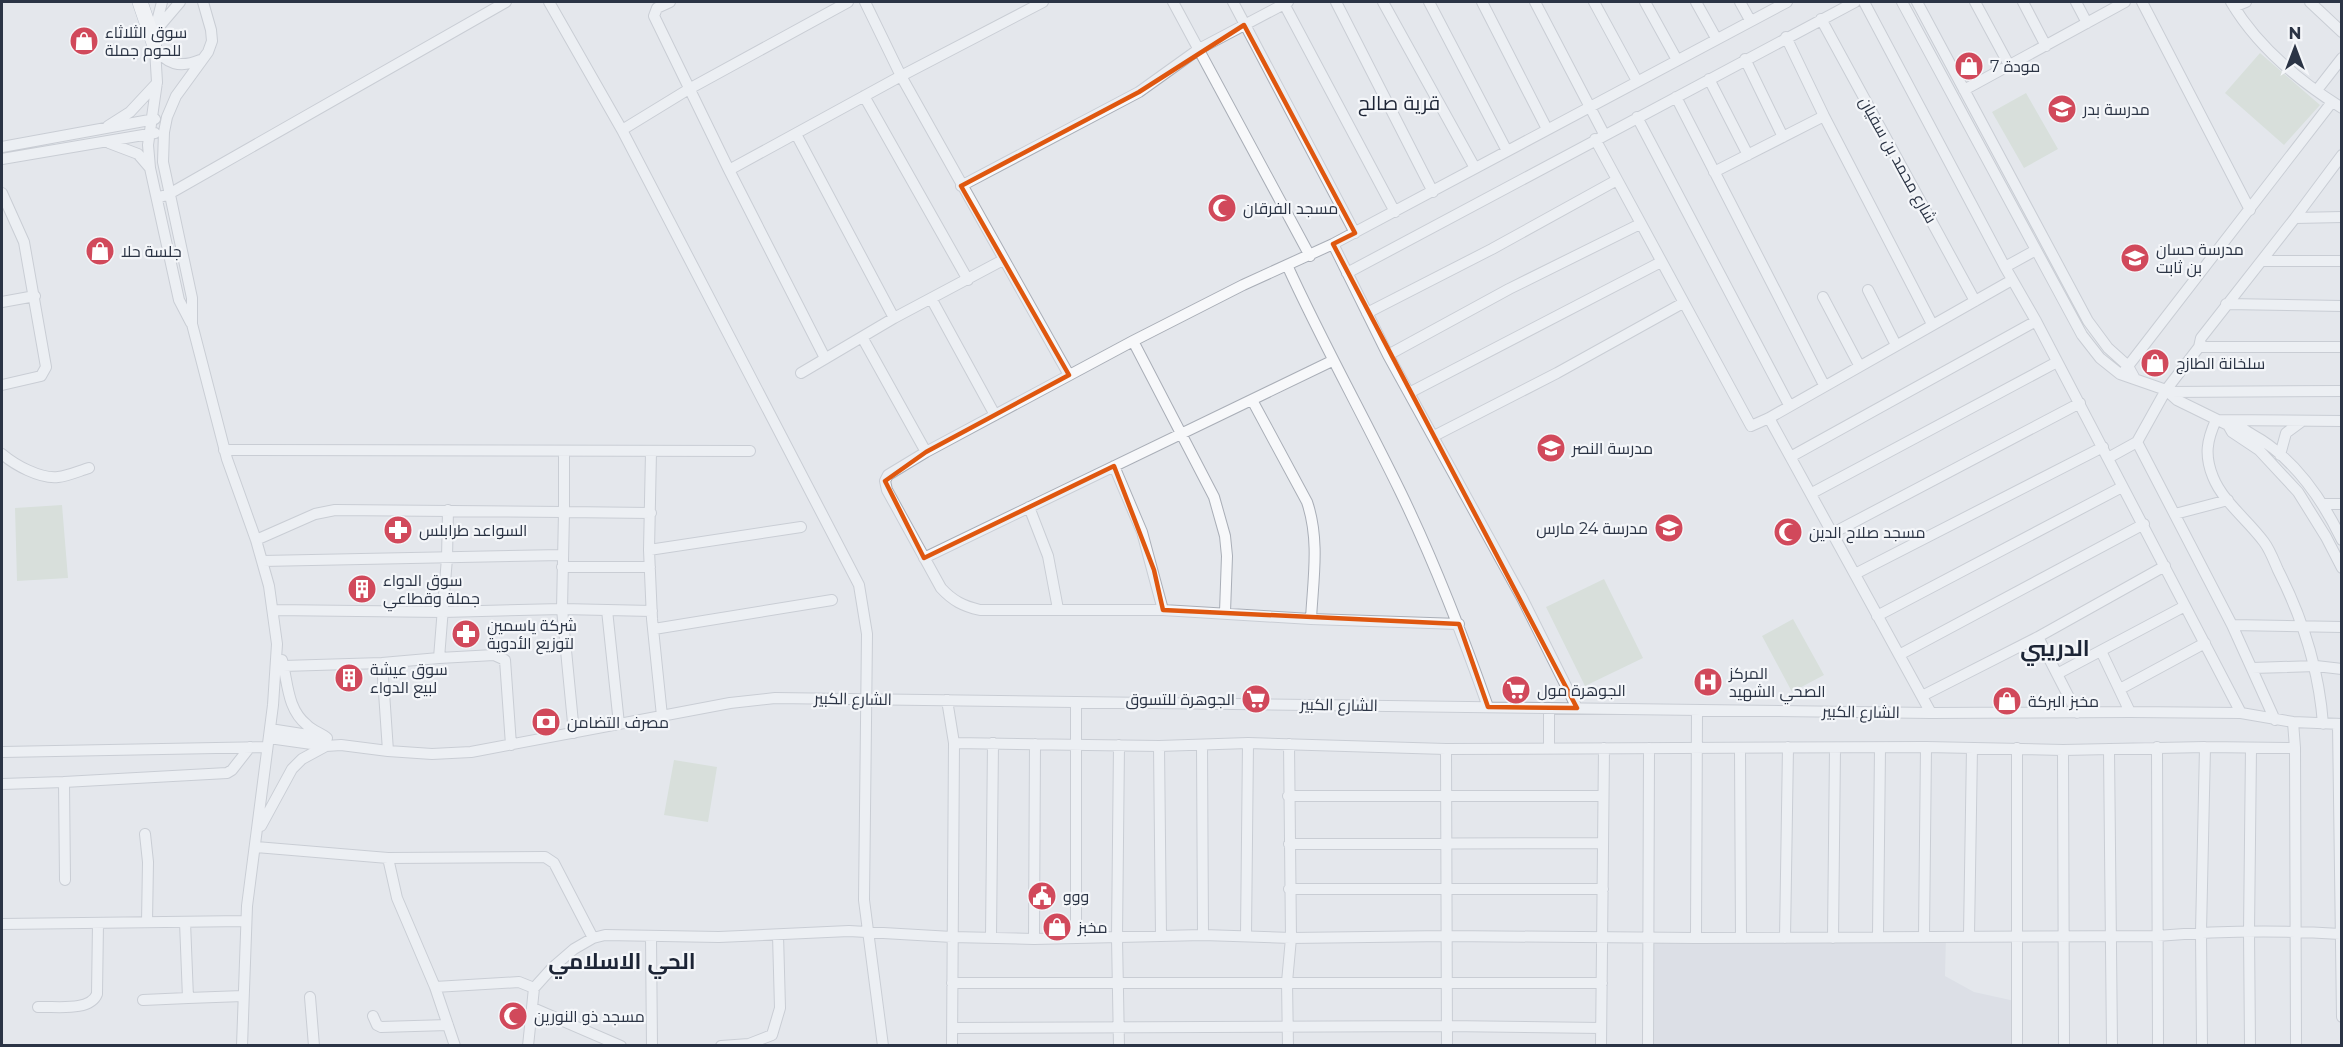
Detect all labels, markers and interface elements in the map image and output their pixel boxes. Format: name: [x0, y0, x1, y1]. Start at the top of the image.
north arrow: [2265, 18, 2325, 78]
place label: سوق الثلاثاء للحوم جملة: [105, 23, 187, 62]
text: N: [2289, 24, 2301, 43]
shop icon: سوق الثلاثاء للحوم جملة: [68, 25, 100, 57]
shop icon: مودة 7: [1953, 50, 1985, 82]
place label: مودة 7: [1990, 57, 2040, 76]
district label: قرية صالح: [1358, 91, 1440, 117]
street label: شارع محمد بن سفيان: [1854, 93, 1941, 228]
school or university icon: مدرسة بدر: [2046, 93, 2078, 125]
place label: مدرسة بدر: [2082, 100, 2150, 119]
mosque icon: مسجد الفرقان: [1206, 192, 1238, 224]
place label: مسجد الفرقان: [1243, 199, 1338, 219]
shop icon: جلسة حلا: [84, 235, 116, 267]
place label: مدرسة حسان بن ثابت: [2156, 240, 2244, 278]
place label: جلسة حلا: [121, 242, 182, 261]
school or university icon: مدرسة حسان بن ثابت: [2119, 242, 2151, 274]
shop icon: سلخانة الطازج: [2139, 347, 2171, 379]
place label: سلخانة الطازج: [2176, 354, 2265, 375]
school or university icon: مدرسة النصر: [1535, 432, 1567, 464]
place label: مدرسة النصر: [1571, 439, 1653, 458]
school or university icon: مدرسة 24 مارس: [1653, 512, 1685, 544]
pharmacy icon: السواعد طرابلس: [382, 514, 414, 546]
mosque icon: مسجد صلاح الدين: [1772, 516, 1804, 548]
place label: مدرسة 24 مارس: [1536, 519, 1648, 539]
place label: السواعد طرابلس: [419, 521, 527, 541]
place label: مسجد صلاح الدين: [1809, 523, 1925, 544]
place label: سوق الدواء جملة وقطاعي: [383, 571, 480, 612]
building icon: سوق الدواء جملة وقطاعي: [346, 573, 378, 605]
place label: شركة ياسمين لتوزيع الأدوية: [487, 616, 577, 655]
pharmacy icon: شركة ياسمين لتوزيع الأدوية: [450, 618, 482, 650]
district label: الدريبي: [2020, 635, 2090, 666]
place label: سوق عيشة لبيع الدواء: [370, 660, 448, 699]
building icon: سوق عيشة لبيع الدواء: [333, 662, 365, 694]
place label: المركز الصحي الشهيد: [1728, 664, 1826, 705]
hospital icon: المركز الصحي الشهيد: [1692, 666, 1724, 698]
supermarket icon: الجوهرة مول: [1500, 674, 1532, 706]
place label: الجوهرة مول: [1537, 681, 1626, 701]
supermarket icon: الجوهرة للتسوق: [1240, 683, 1272, 715]
shop icon: مخبز البركة: [1991, 685, 2023, 717]
street label: الشارع الكبير: [813, 689, 892, 711]
place label: الجوهرة للتسوق: [1125, 690, 1235, 710]
place label: مخبز البركة: [2028, 692, 2099, 711]
street label: الشارع الكبير: [1299, 695, 1378, 717]
street label: الشارع الكبير: [1821, 702, 1900, 724]
bank icon: مصرف التضامن: [530, 706, 562, 738]
place label: مصرف التضامن: [567, 713, 669, 733]
public building icon: ووو: [1026, 880, 1058, 912]
place label: ووو: [1063, 887, 1089, 906]
shop icon: مخبز: [1041, 911, 1073, 943]
place label: مخبز: [1077, 918, 1107, 937]
district label: الحي الاسلامي: [548, 948, 696, 979]
mosque icon: مسجد ذو النورين: [497, 1000, 529, 1032]
place label: مسجد ذو النورين: [534, 1007, 645, 1027]

